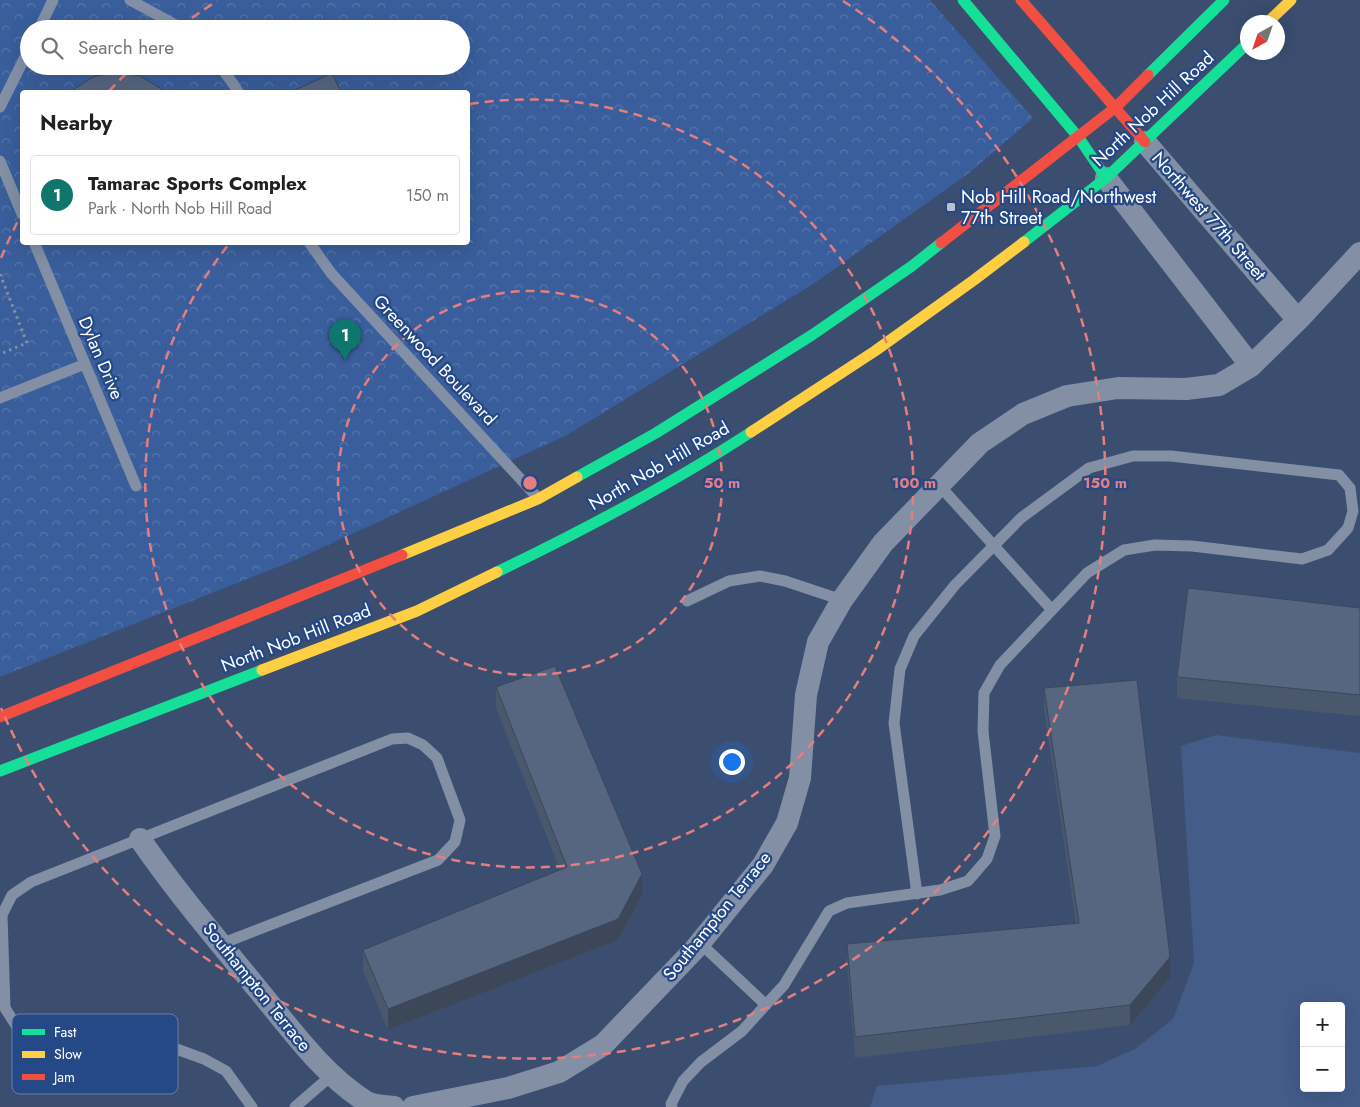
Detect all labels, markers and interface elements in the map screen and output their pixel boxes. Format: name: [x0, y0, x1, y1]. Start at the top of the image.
north arrow: [1240, 15, 1285, 60]
search box: [20, 20, 470, 75]
icon: search: [38, 34, 66, 62]
text: Search here: [78, 34, 174, 61]
street label: North Nob Hill Road: [1086, 45, 1220, 173]
text: Nearby: [40, 108, 112, 138]
street label: Northwest 77th Street: [1146, 146, 1273, 286]
text: Tamarac Sports Complex: [88, 170, 307, 197]
text: 1: [53, 184, 61, 207]
text: 150 m: [406, 184, 449, 207]
place label: Nob Hill Road/Northwest 77th Street: [961, 184, 1157, 231]
text: Park · North Nob Hill Road: [88, 197, 272, 220]
marker: Nob Hill Road/Northwest 77th Street: [945, 201, 957, 213]
street label: Greenwood Boulevard: [367, 289, 503, 431]
street label: Dylan Drive: [72, 312, 130, 404]
pin: 1: [329, 319, 361, 360]
street label: North Nob Hill Road: [584, 415, 734, 517]
text: 50 m: [704, 472, 740, 494]
text: 100 m: [892, 472, 936, 494]
text: 150 m: [1083, 472, 1127, 494]
centre of rings: [521, 474, 539, 492]
street label: North Nob Hill Road: [217, 597, 375, 679]
your location: [719, 749, 745, 775]
street label: Southampton Terrace: [657, 846, 777, 986]
street label: Southampton Terrace: [197, 917, 317, 1057]
map controls: [1300, 1002, 1345, 1092]
button: +: [1300, 1002, 1345, 1047]
legend: [12, 1014, 178, 1094]
text: Fast: [54, 1022, 77, 1042]
text: Slow: [54, 1044, 82, 1064]
button: −: [1300, 1047, 1345, 1092]
text: Jam: [52, 1067, 75, 1087]

